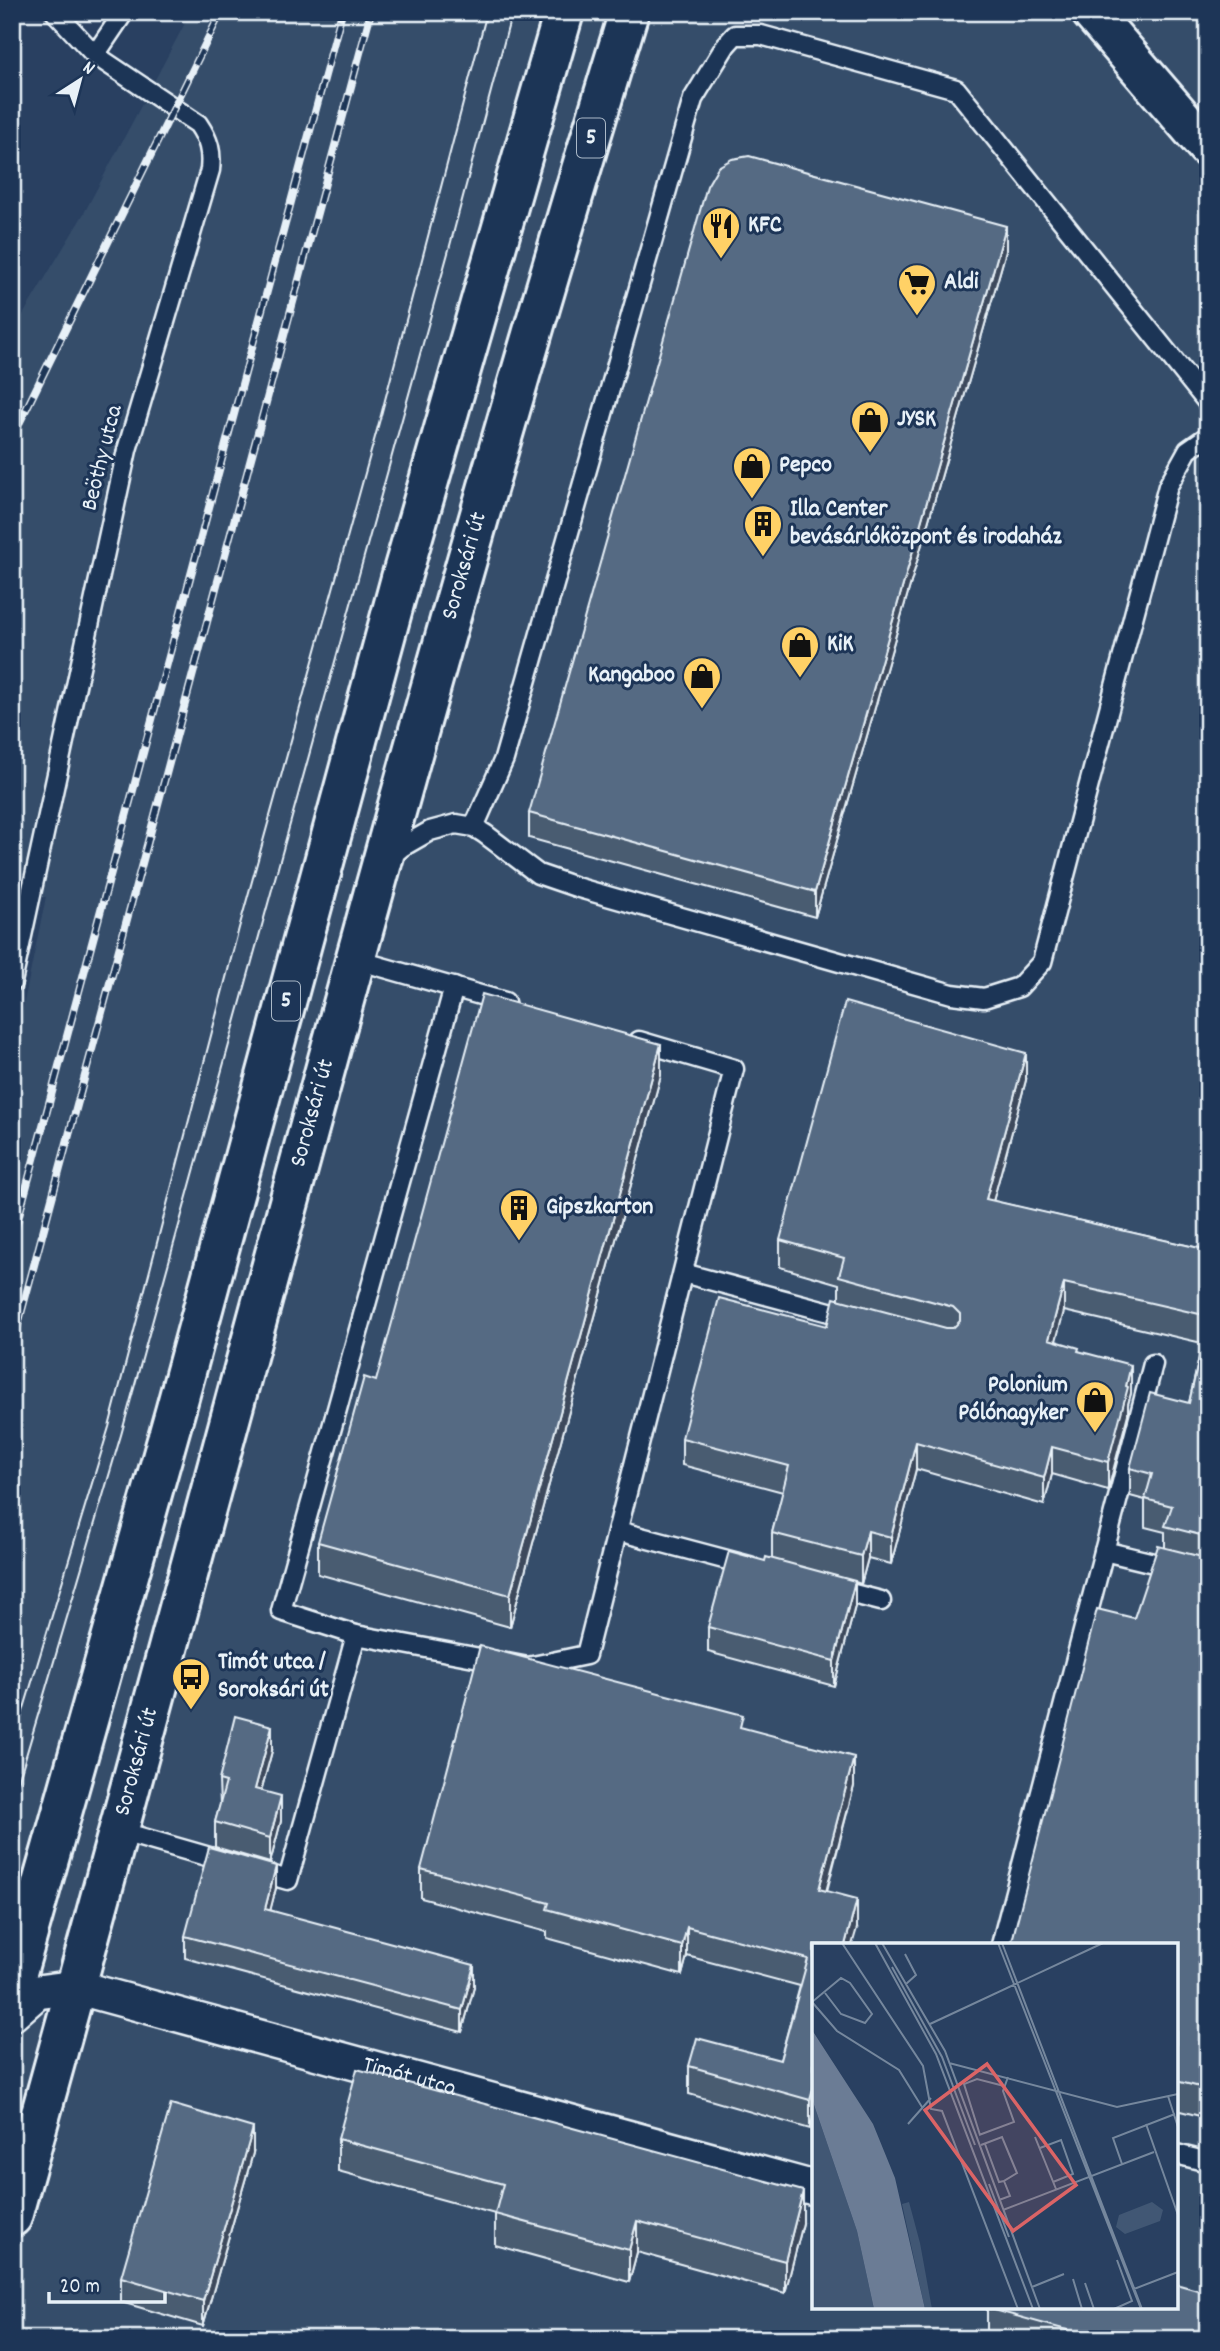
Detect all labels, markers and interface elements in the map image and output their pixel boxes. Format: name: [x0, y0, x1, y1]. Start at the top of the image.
north arrow: [46, 46, 116, 116]
text: N: [76, 55, 100, 83]
road number: 5: [577, 119, 605, 158]
restaurant icon: KFC: [700, 205, 742, 260]
place label: KFC: [748, 209, 782, 243]
supermarket icon: Aldi: [896, 262, 938, 317]
place label: Aldi: [944, 266, 979, 300]
shop icon: JYSK: [849, 399, 891, 454]
street label: Beöthy utca: [73, 401, 133, 514]
place label: JYSK: [897, 403, 936, 437]
shop icon: Pepco: [731, 445, 773, 500]
place label: Pepco: [779, 449, 832, 483]
place label: Illa Center bevásárlóközpont és irodaház: [790, 493, 1063, 555]
building icon: Illa Center bevásárlóközpont és irodaház: [742, 503, 784, 558]
street label: Soroksári út: [434, 508, 497, 624]
shop icon: KiK: [779, 624, 821, 679]
place label: KiK: [827, 628, 854, 662]
shop icon: Kangaboo: [681, 655, 723, 710]
place label: Kangaboo: [588, 659, 675, 693]
road number: 5: [272, 982, 300, 1020]
street label: Soroksári út: [282, 1055, 344, 1171]
building icon: Gipszkarton: [498, 1187, 540, 1242]
place label: Gipszkarton: [546, 1191, 653, 1225]
place label: Polonium Pólónagyker: [958, 1369, 1069, 1431]
shop icon: Polonium Pólónagyker: [1074, 1379, 1116, 1434]
place label: Timót utca / Soroksári út: [218, 1646, 329, 1708]
bus stop icon: Timót utca / Soroksári út: [170, 1656, 212, 1711]
street label: Soroksári út: [106, 1704, 168, 1820]
inset map: [812, 1943, 1178, 2309]
street label: Timót utca: [359, 2049, 461, 2107]
scale bar: [49, 2260, 164, 2304]
text: 20 m: [60, 2273, 100, 2303]

